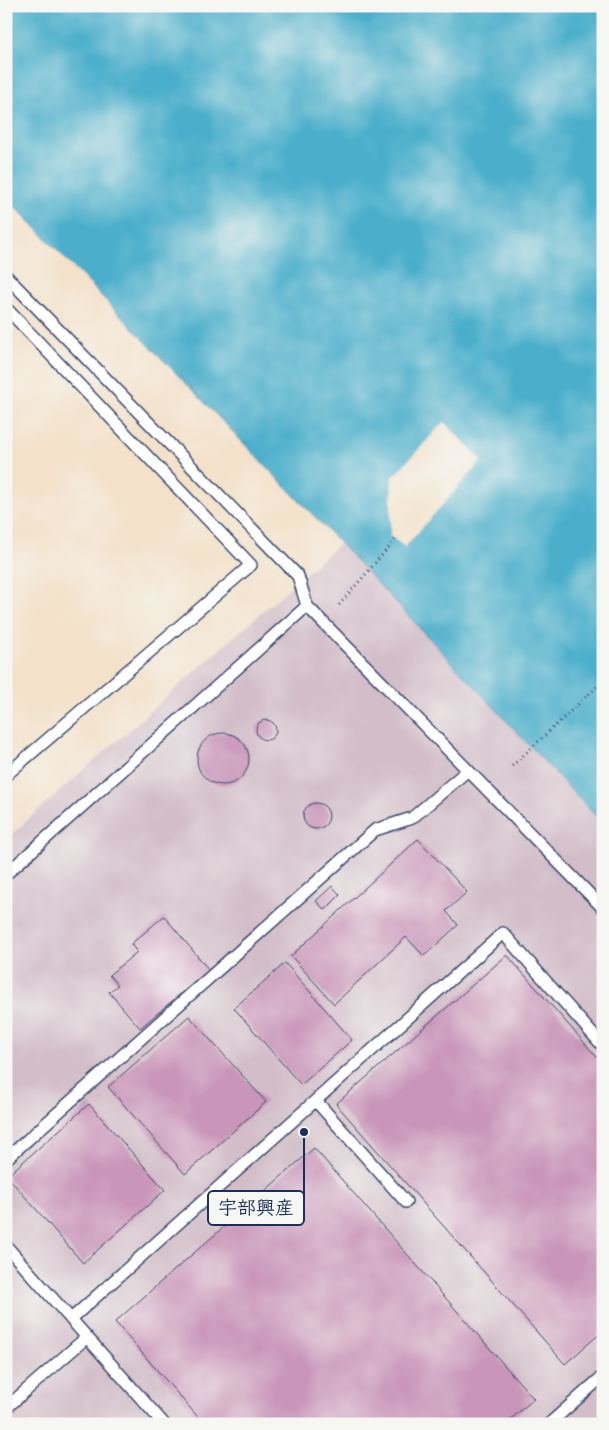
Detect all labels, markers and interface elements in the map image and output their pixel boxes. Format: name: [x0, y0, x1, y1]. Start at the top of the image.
callout: 宇部興産: [208, 1191, 304, 1225]
text: 宇部興産: [218, 1197, 294, 1220]

